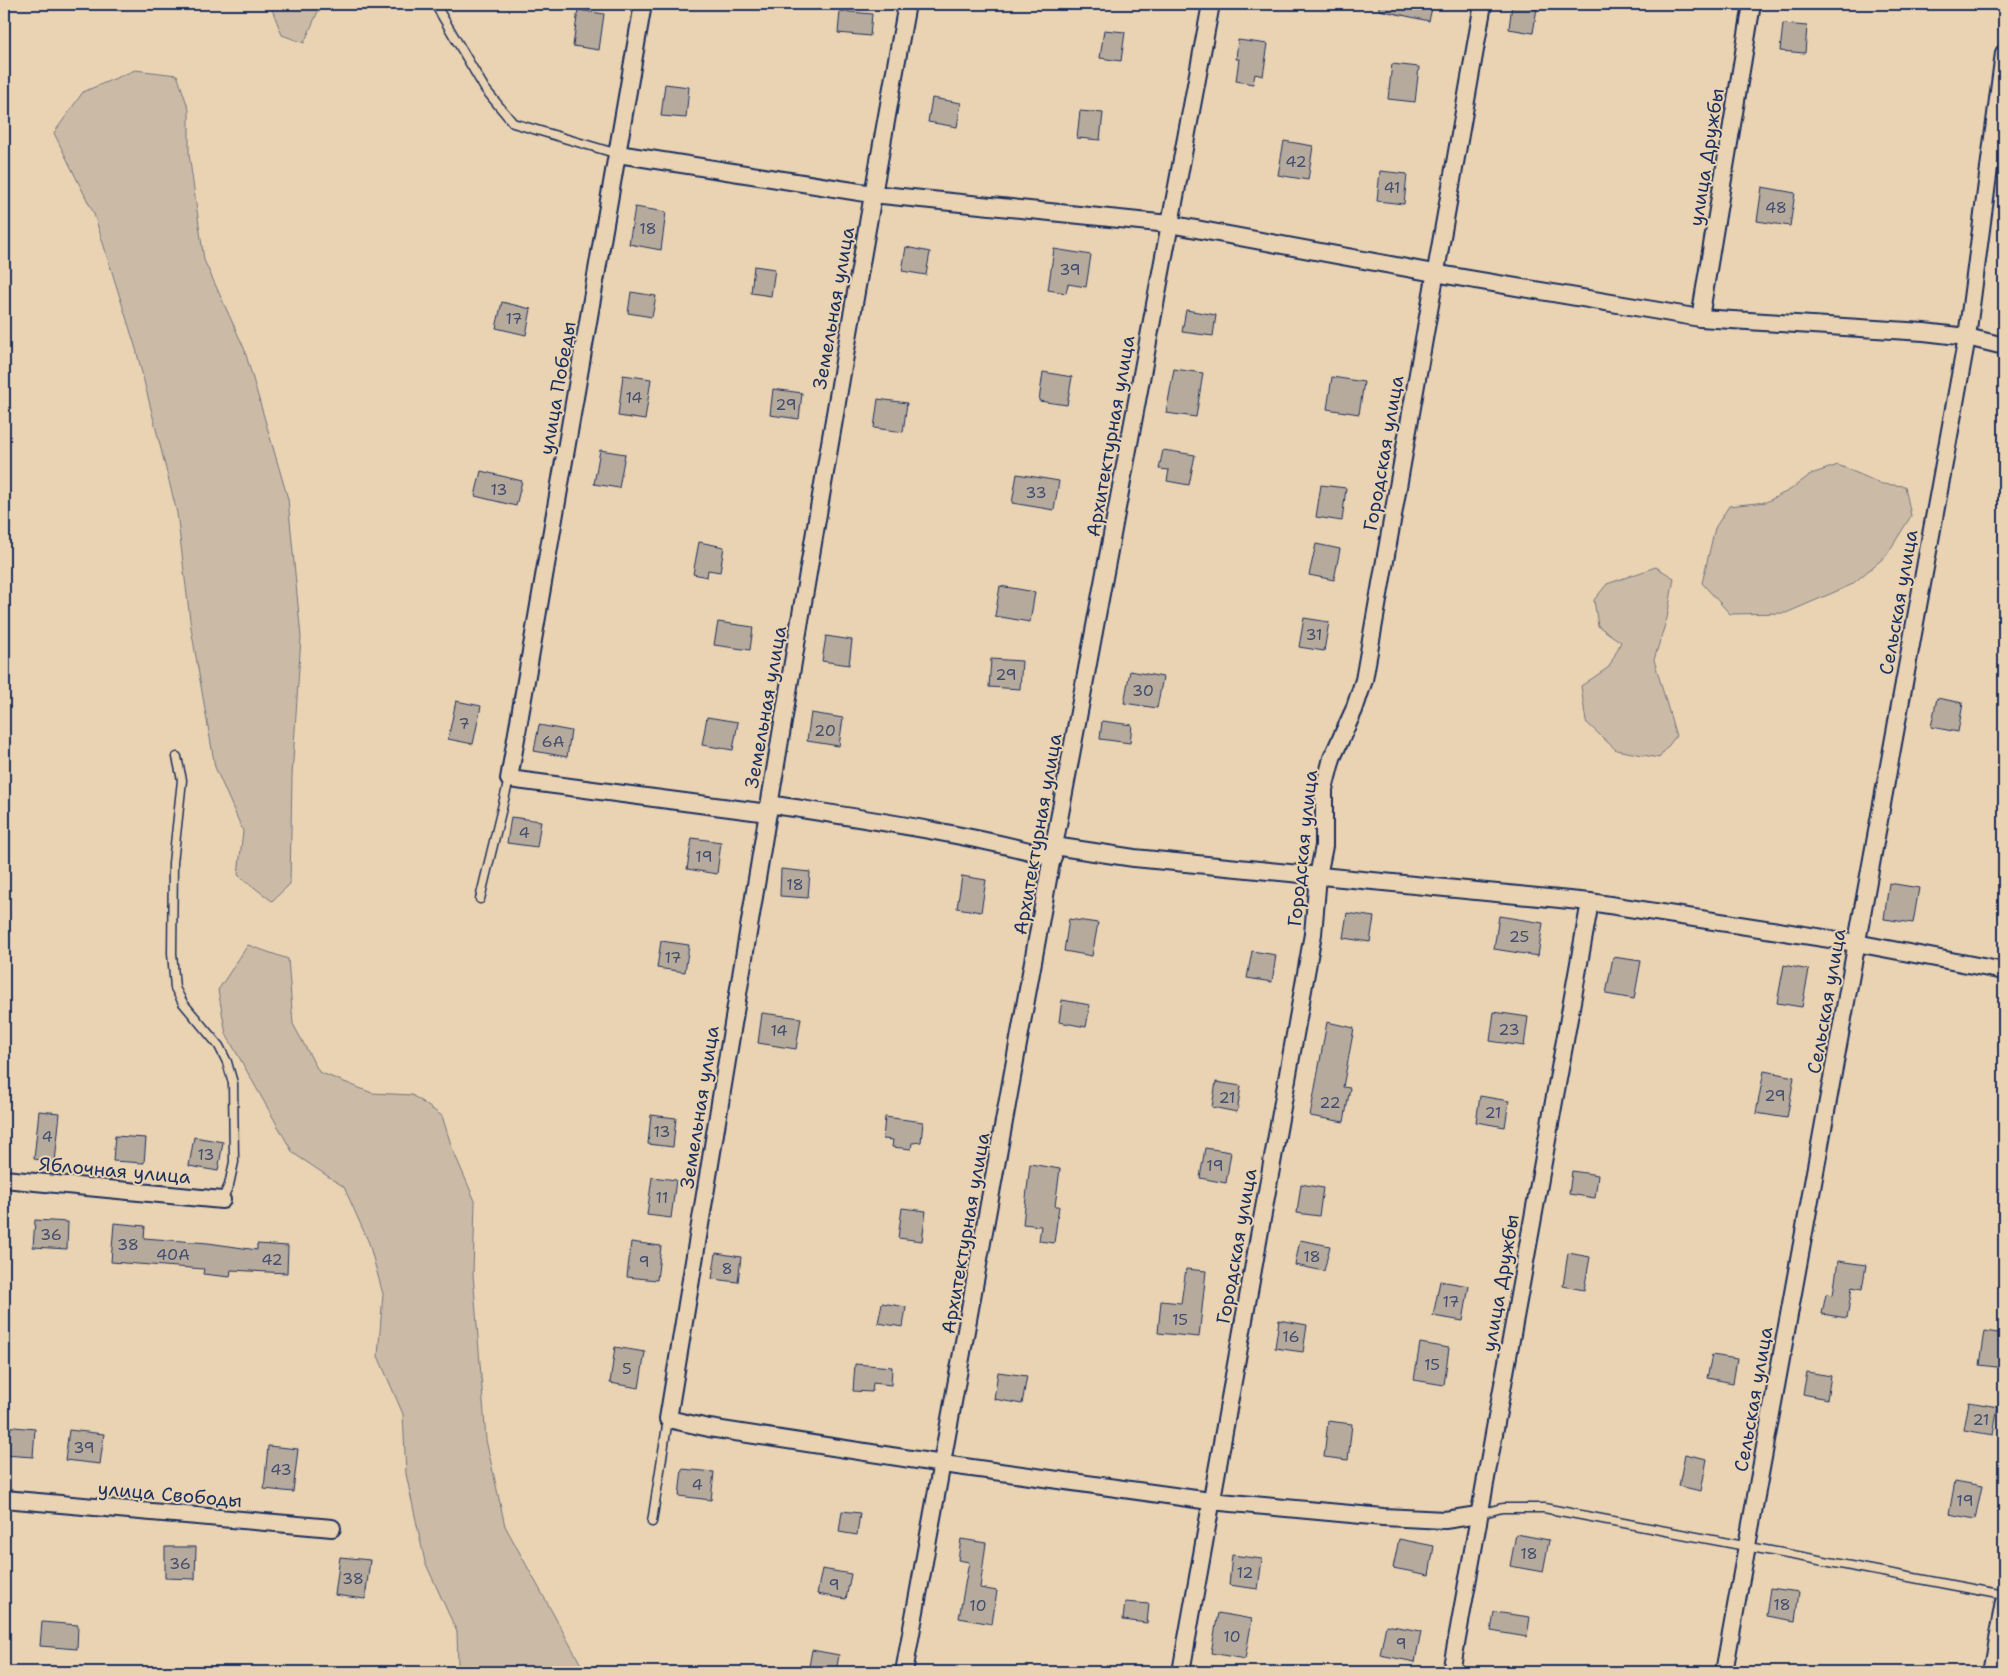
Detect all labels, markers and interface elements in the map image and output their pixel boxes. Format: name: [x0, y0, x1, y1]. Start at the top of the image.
street label: улица Дружбы: [1683, 86, 1730, 228]
house number: 42: [1285, 151, 1307, 172]
house number: 41: [1383, 177, 1401, 198]
house number: 48: [1765, 197, 1787, 218]
house number: 18: [639, 218, 657, 239]
street label: Земельная улица: [807, 225, 860, 391]
house number: 39: [1059, 259, 1081, 280]
house number: 17: [505, 308, 523, 329]
street label: улица Победы: [533, 319, 582, 457]
street label: Архитектурная улица: [1080, 333, 1141, 539]
street label: Городская улица: [1358, 373, 1410, 533]
house number: 14: [625, 387, 643, 408]
house number: 29: [775, 394, 797, 415]
house number: 13: [490, 479, 508, 500]
house number: 33: [1025, 482, 1047, 503]
street label: Сельская улица: [1873, 527, 1924, 677]
street label: Земельная улица: [739, 624, 792, 790]
house number: 31: [1305, 624, 1323, 645]
house number: 29: [995, 664, 1017, 685]
house number: 30: [1132, 680, 1154, 701]
house number: 7: [458, 713, 470, 734]
house number: 20: [814, 720, 836, 741]
house number: 6А: [542, 731, 564, 752]
street label: Архитектурная улица: [1007, 731, 1068, 937]
street label: Городская улица: [1282, 768, 1323, 928]
house number: 4: [518, 822, 530, 843]
house number: 19: [695, 846, 713, 867]
house number: 18: [786, 874, 804, 895]
house number: 25: [1509, 926, 1529, 947]
street label: Сельская улица: [1801, 926, 1852, 1076]
house number: 17: [664, 947, 682, 968]
house number: 23: [1498, 1019, 1520, 1040]
house number: 14: [770, 1020, 788, 1041]
street label: Земельная улица: [674, 1024, 725, 1190]
house number: 29: [1764, 1085, 1786, 1106]
house number: 21: [1218, 1087, 1236, 1108]
house number: 22: [1319, 1092, 1341, 1113]
house number: 21: [1484, 1102, 1502, 1123]
house number: 13: [653, 1121, 671, 1142]
house number: 4: [41, 1126, 53, 1147]
street label: Архитектурная улица: [935, 1130, 996, 1336]
house number: 13: [197, 1144, 215, 1165]
street label: Яблочная улица: [38, 1151, 192, 1190]
house number: 19: [1206, 1155, 1224, 1176]
street label: Городская улица: [1211, 1166, 1263, 1326]
house number: 11: [656, 1187, 668, 1208]
street label: улица Дружбы: [1476, 1212, 1525, 1354]
house number: 36: [40, 1224, 62, 1245]
house number: 38: [117, 1234, 139, 1255]
house number: 40А: [156, 1244, 190, 1265]
house number: 18: [1303, 1246, 1321, 1267]
house number: 42: [261, 1249, 283, 1270]
house number: 9: [638, 1251, 650, 1272]
house number: 8: [721, 1258, 733, 1279]
house number: 17: [1442, 1291, 1460, 1312]
house number: 15: [1172, 1309, 1188, 1330]
street label: Сельская улица: [1728, 1324, 1779, 1474]
house number: 16: [1282, 1326, 1300, 1347]
house number: 15: [1424, 1354, 1440, 1375]
house number: 5: [622, 1358, 632, 1379]
house number: 21: [1972, 1409, 1990, 1430]
house number: 39: [73, 1437, 95, 1458]
house number: 43: [270, 1459, 292, 1480]
house number: 4: [691, 1474, 703, 1495]
street label: улица Свободы: [97, 1476, 243, 1513]
house number: 19: [1956, 1490, 1974, 1511]
house number: 18: [1520, 1543, 1538, 1564]
house number: 36: [169, 1553, 191, 1574]
house number: 12: [1236, 1562, 1254, 1583]
house number: 38: [342, 1568, 364, 1589]
house number: 9: [828, 1574, 840, 1595]
house number: 18: [1773, 1594, 1791, 1615]
house number: 10: [969, 1595, 987, 1616]
house number: 10: [1223, 1626, 1241, 1647]
house number: 9: [1395, 1633, 1407, 1654]

